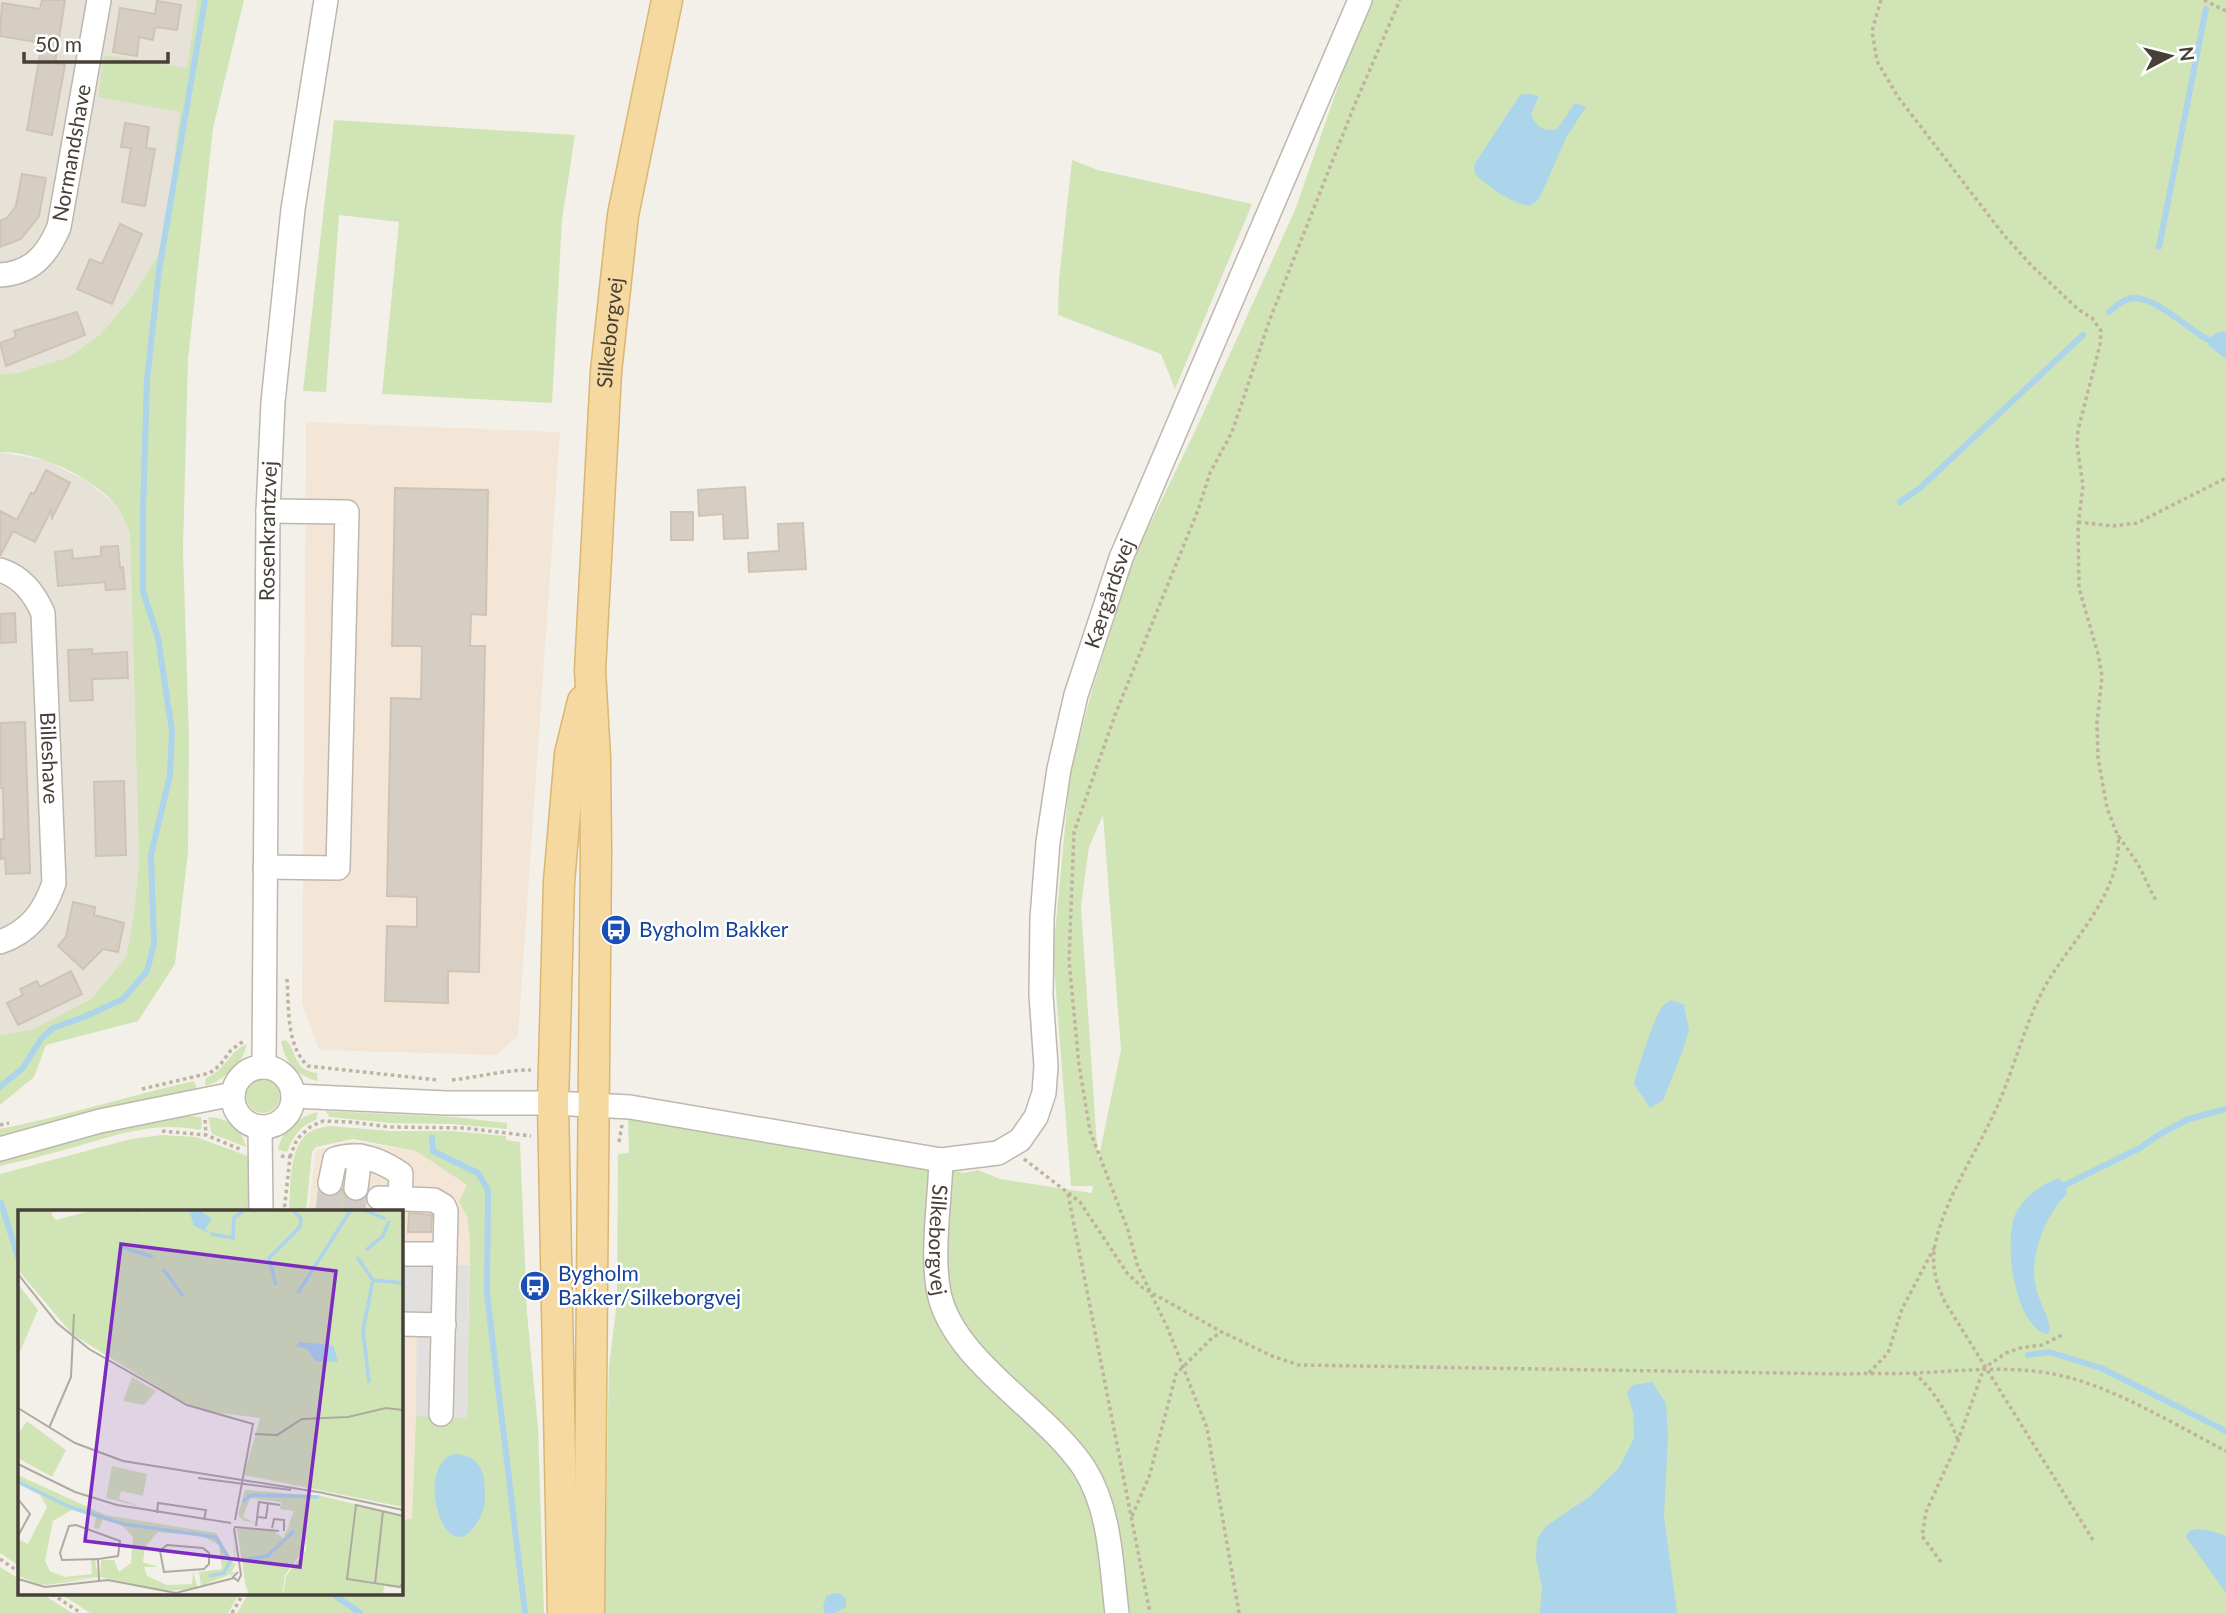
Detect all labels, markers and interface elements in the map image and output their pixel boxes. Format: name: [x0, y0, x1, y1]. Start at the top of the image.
scale bar: [24, 21, 168, 65]
north arrow: [2135, 21, 2205, 91]
text: 50 m: [35, 31, 82, 56]
text: N: [2175, 45, 2200, 63]
street label: Normandshave: [46, 82, 95, 224]
street label: Silkeborgvej: [591, 276, 627, 389]
street label: Rosenkrantzvej: [253, 460, 281, 601]
street label: Kærgårdsvej: [1078, 534, 1139, 651]
street label: Billeshave: [36, 712, 65, 805]
bus stop icon: Bygholm Bakker: [599, 913, 633, 947]
place label: Bygholm Bakker: [639, 916, 789, 941]
street label: Silkeborgvej: [925, 1183, 954, 1297]
inset map: [18, 1210, 402, 1596]
place label: Bygholm Bakker/Silkeborgvej: [558, 1260, 741, 1309]
bus stop icon: Bygholm Bakker/Silkeborgvej: [518, 1269, 552, 1303]

